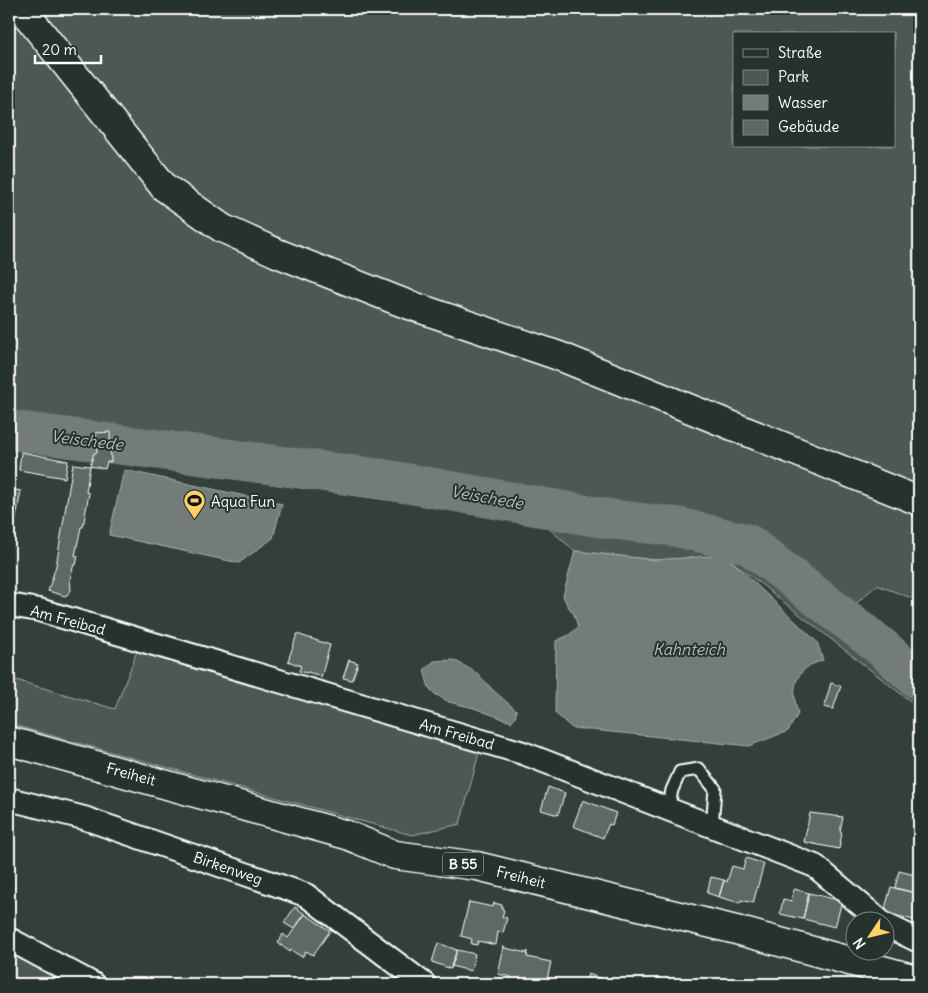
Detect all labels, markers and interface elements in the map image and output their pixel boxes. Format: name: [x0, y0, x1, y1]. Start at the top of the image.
scale bar: [35, 32, 101, 64]
legend: [733, 32, 896, 148]
text: 20 m: [42, 40, 77, 59]
text: Straße: [778, 43, 822, 62]
text: Park: [778, 67, 809, 86]
text: Wasser: [778, 93, 828, 112]
text: Gebäude: [778, 117, 839, 136]
water label: Veischede: [50, 426, 126, 455]
water label: Veischede: [449, 481, 526, 513]
sports icon: Aqua Fun: [183, 489, 207, 520]
place label: Aqua Fun: [211, 492, 275, 511]
street label: Am Freibad: [28, 601, 108, 639]
water label: Kahnteich: [653, 639, 726, 659]
street label: Am Freibad: [417, 714, 497, 754]
street label: Freiheit: [104, 758, 158, 790]
street label: Birkenweg: [191, 847, 265, 889]
road number: B 55: [443, 852, 483, 876]
street label: Freiheit: [494, 862, 548, 892]
north arrow: [846, 910, 896, 960]
text: N: [849, 934, 870, 953]

